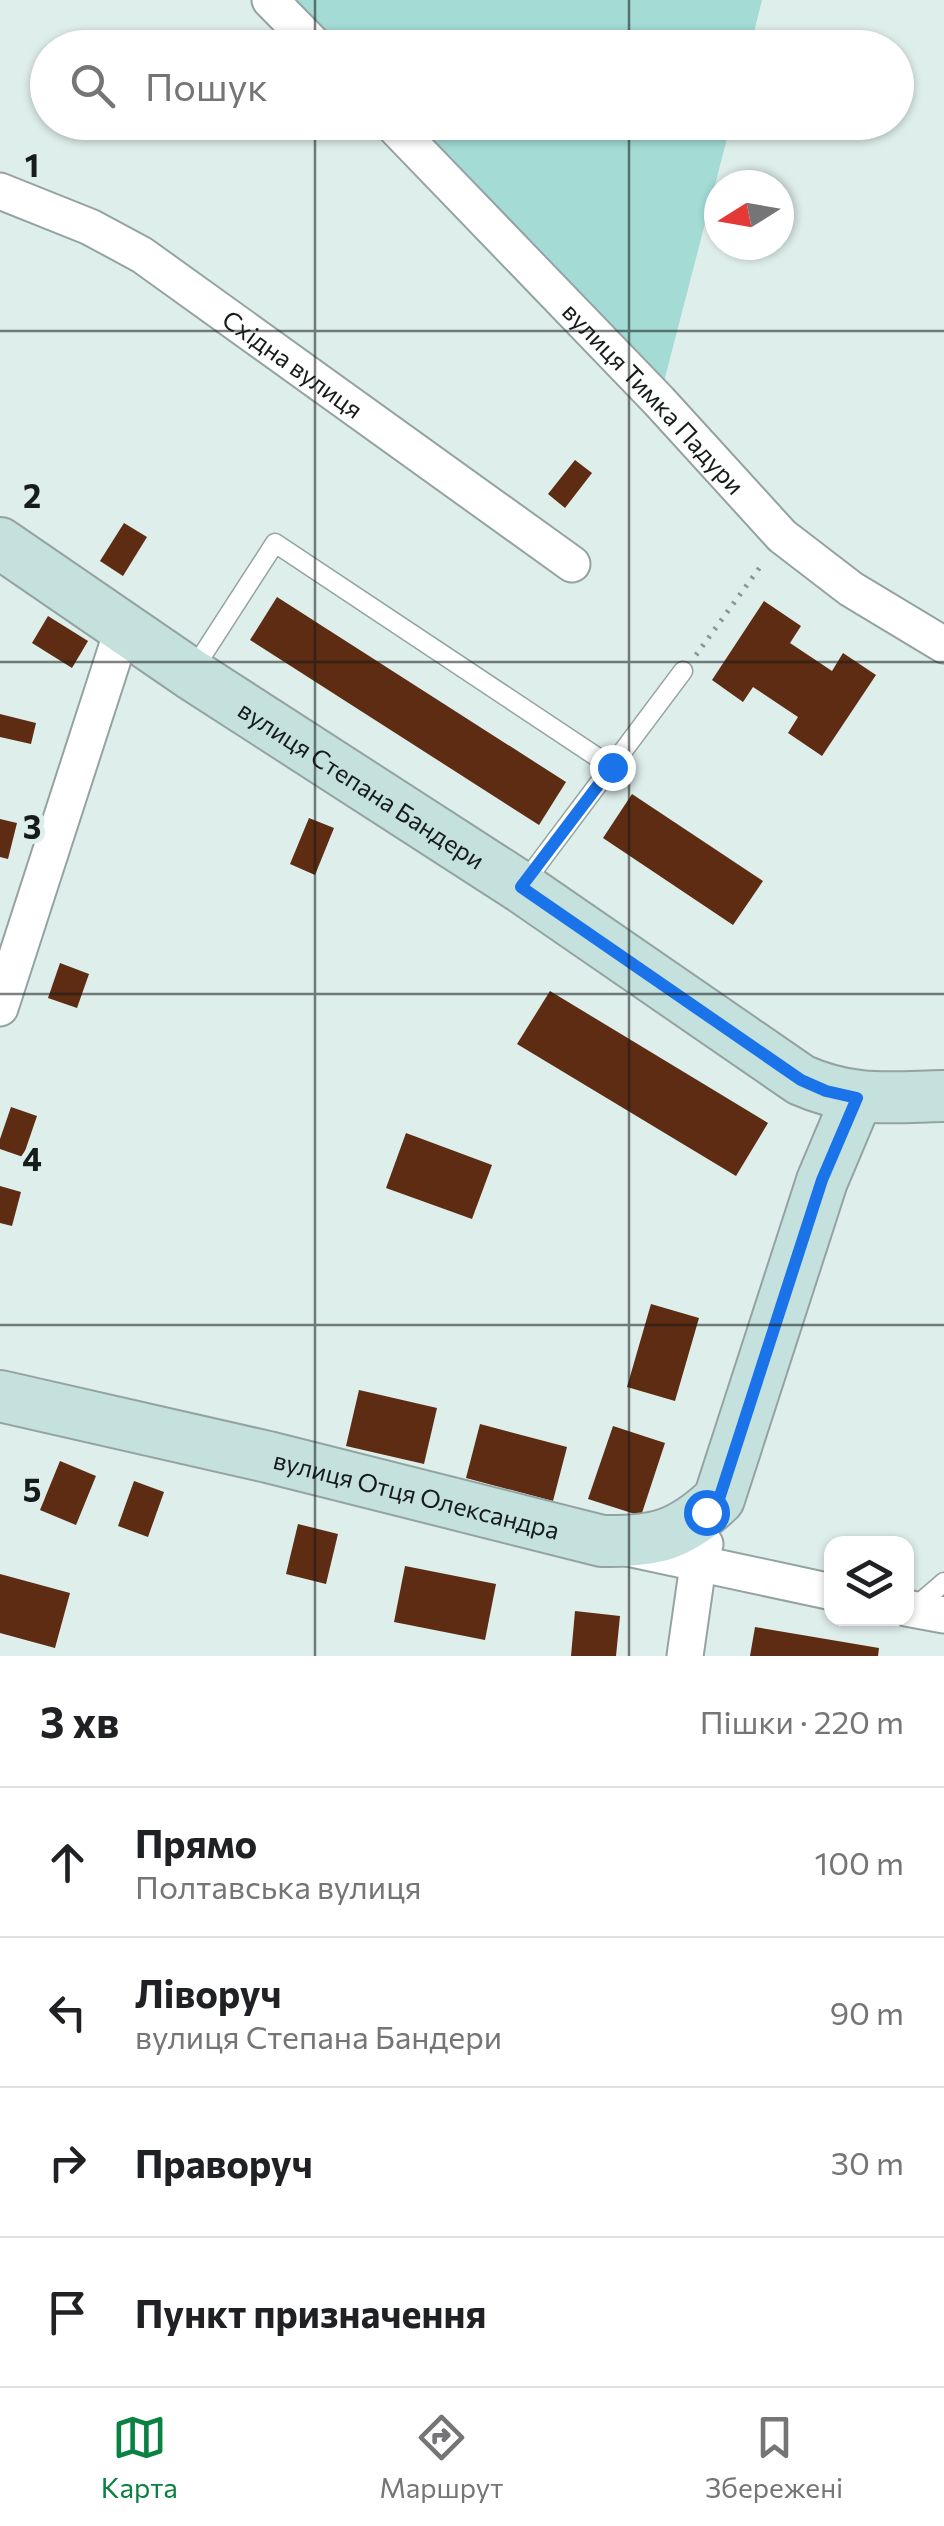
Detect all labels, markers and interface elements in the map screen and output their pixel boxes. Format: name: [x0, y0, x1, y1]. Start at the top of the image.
search box: [30, 30, 914, 140]
icon: search: [65, 58, 120, 113]
text: Пошук: [145, 62, 268, 109]
text: 1: [25, 144, 39, 184]
north arrow: [704, 170, 794, 260]
street label: вулиця Тимка Падури: [557, 296, 751, 500]
street label: Східна вулиця: [217, 303, 369, 424]
text: 2: [23, 475, 41, 515]
street label: вулиця Степана Бандери: [233, 694, 491, 875]
route end: [590, 745, 636, 791]
text: 3: [23, 806, 41, 846]
text: 4: [22, 1138, 42, 1178]
street label: вулиця Отця Олександра: [270, 1444, 563, 1545]
text: 5: [23, 1469, 41, 1509]
route start: [684, 1490, 730, 1536]
map controls: [824, 1536, 914, 1626]
button: layers: [824, 1536, 914, 1626]
text: 3 хв: [40, 1695, 119, 1747]
text: Пішки · 220 m: [700, 1701, 904, 1741]
text: Прямо: [135, 1819, 257, 1866]
icon: ahead: [40, 1835, 95, 1890]
text: 100 m: [815, 1842, 904, 1882]
text: Полтавська вулиця: [135, 1866, 422, 1906]
text: Ліворуч: [135, 1969, 282, 2016]
icon: left: [40, 1985, 95, 2040]
text: 90 m: [830, 1992, 904, 2032]
text: вулиця Степана Бандери: [135, 2016, 502, 2056]
icon: right: [40, 2135, 95, 2190]
text: Праворуч: [135, 2139, 313, 2186]
text: 30 m: [831, 2142, 904, 2182]
icon: arrive: [40, 2285, 95, 2340]
text: Пункт призначення: [135, 2289, 486, 2336]
tab: Карта: [101, 2410, 178, 2504]
tab: Маршрут: [379, 2410, 504, 2504]
tab: Збережені: [705, 2410, 843, 2504]

